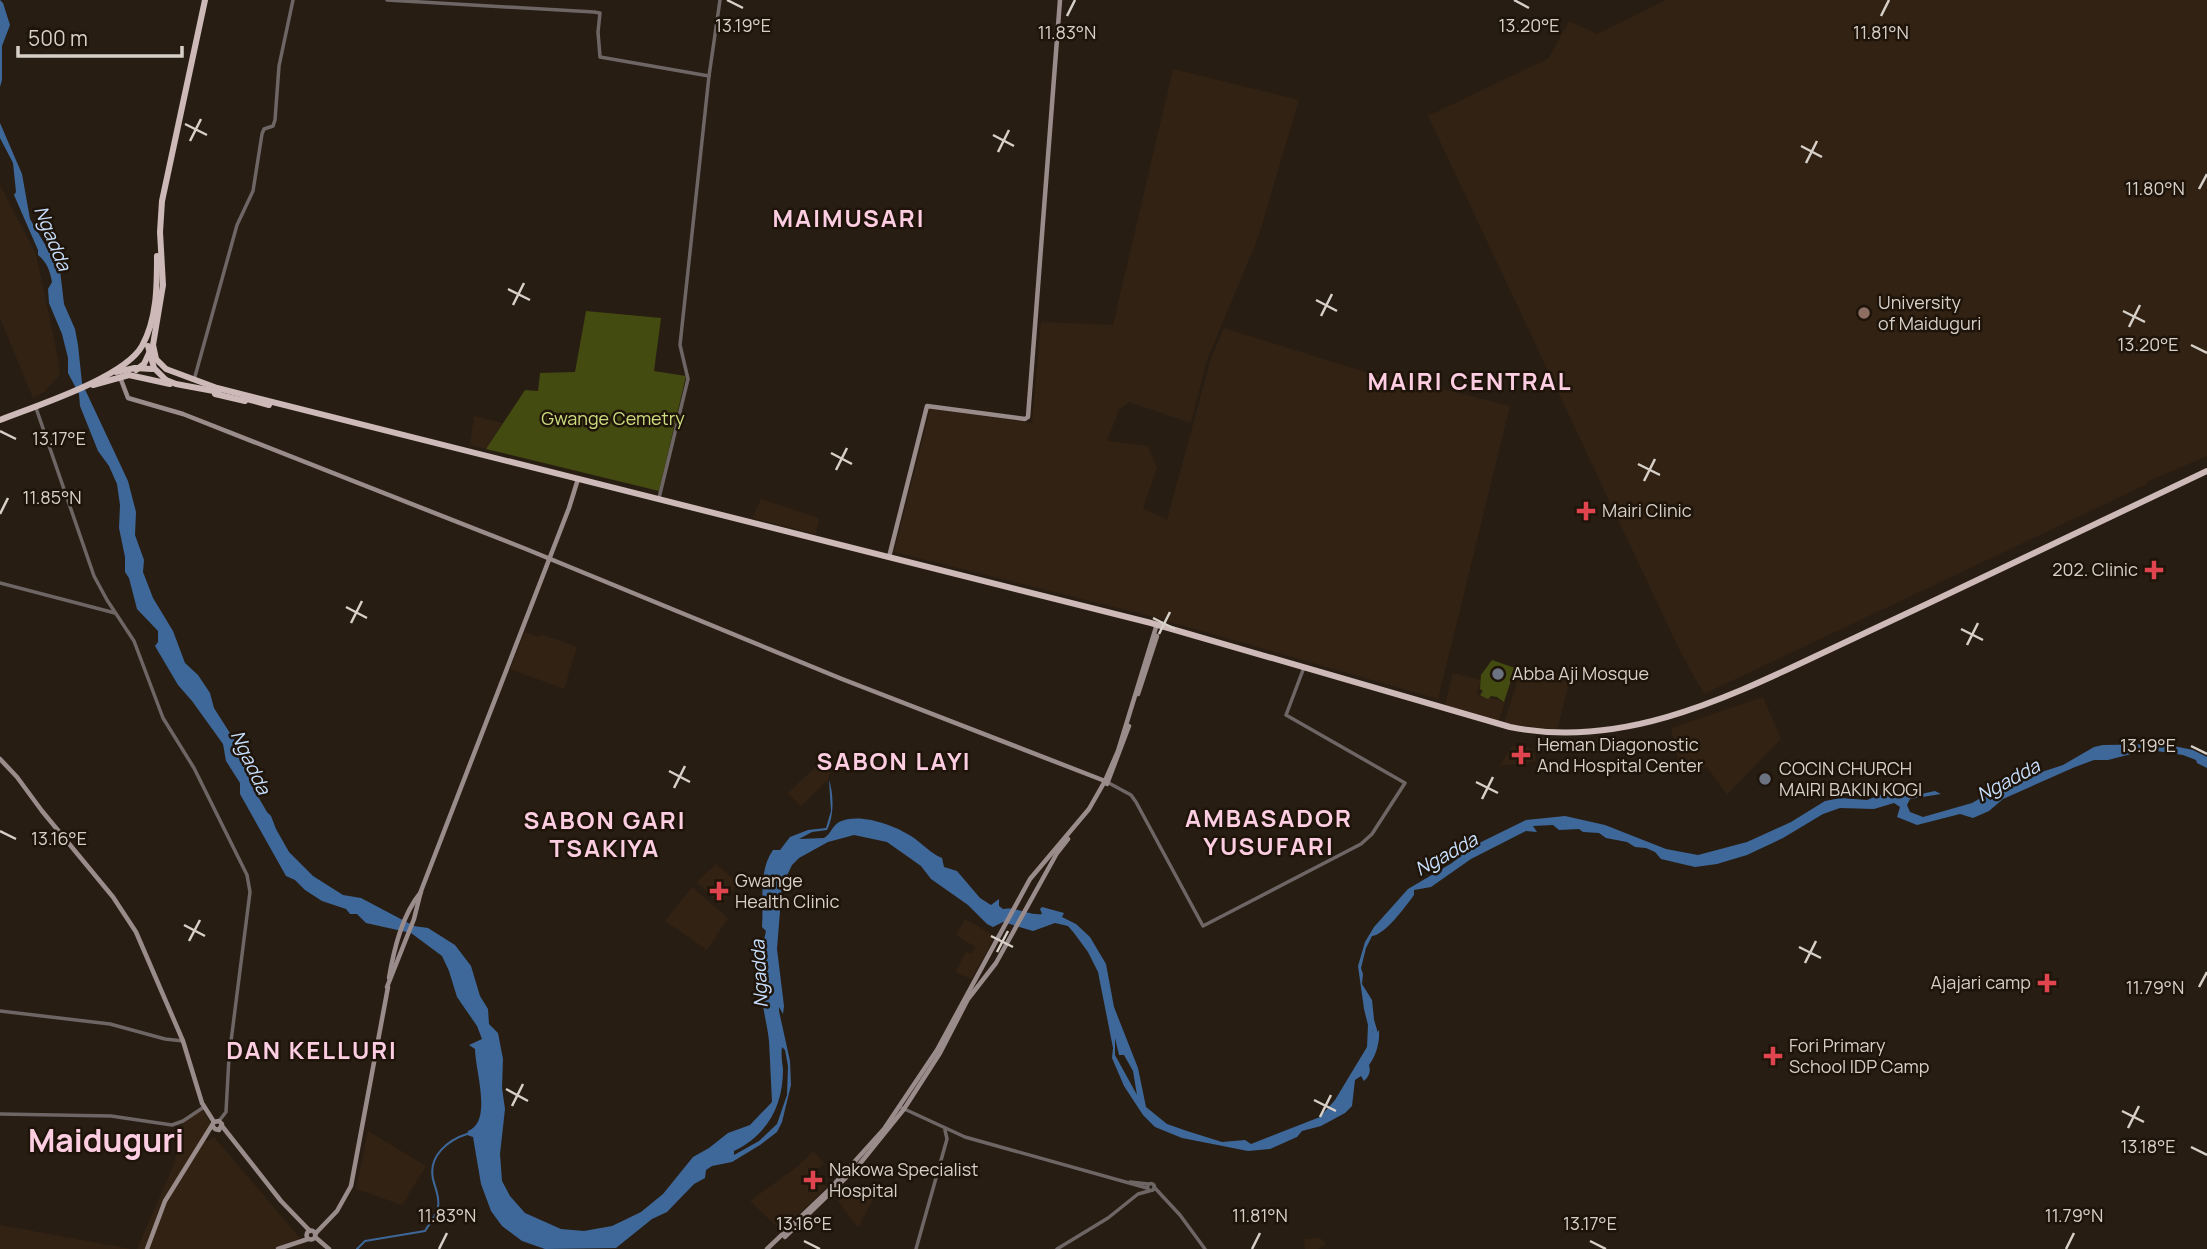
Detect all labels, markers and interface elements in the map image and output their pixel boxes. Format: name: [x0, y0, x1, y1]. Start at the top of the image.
text: 13.19°E: [715, 13, 771, 37]
text: 13.20°E: [1498, 13, 1560, 37]
scale bar: [18, 14, 182, 58]
text: 11.83°N: [1038, 20, 1096, 44]
text: 11.81°N: [1853, 20, 1909, 44]
text: 500 m: [28, 24, 88, 52]
text: 11.80°N: [2125, 176, 2185, 200]
district label: MAIMUSARI: [773, 201, 925, 234]
water label: Ngadda: [28, 202, 78, 276]
place label: University of Maiduguri: [1878, 290, 1981, 335]
marker: University of Maiduguri: [1856, 305, 1872, 321]
text: 13.20°E: [2117, 332, 2179, 356]
district label: MAIRI CENTRAL: [1367, 364, 1573, 397]
park label: Gwange Cemetry: [541, 406, 685, 430]
text: 13.17°E: [32, 426, 86, 450]
text: 11.85°N: [22, 485, 82, 509]
place label: Mairi Clinic: [1602, 498, 1692, 522]
marker: Mairi Clinic: [1576, 501, 1596, 521]
place label: 202. Clinic: [2052, 557, 2138, 581]
marker: 202. Clinic: [2144, 560, 2164, 580]
place label: Abba Aji Mosque: [1512, 661, 1649, 685]
marker: Abba Aji Mosque: [1490, 666, 1506, 682]
water label: Ngadda: [225, 726, 278, 800]
place label: Heman Diagonostic And Hospital Center: [1537, 732, 1704, 777]
text: 13.19°E: [2120, 733, 2176, 757]
district label: SABON LAYI: [817, 744, 971, 777]
marker: Heman Diagonostic And Hospital Center: [1511, 745, 1531, 765]
water label: Ngadda: [1972, 752, 2045, 807]
place label: COCIN CHURCH MAIRI BAKIN KOGI: [1779, 756, 1922, 801]
marker: COCIN CHURCH MAIRI BAKIN KOGI: [1757, 771, 1773, 787]
district label: AMBASADOR YUSUFARI: [1185, 801, 1353, 862]
district label: SABON GARI TSAKIYA: [524, 803, 686, 864]
water label: Ngadda: [1410, 825, 1483, 882]
text: 13.16°E: [31, 826, 87, 850]
place label: Gwange Health Clinic: [735, 868, 840, 913]
marker: Gwange Health Clinic: [709, 881, 729, 901]
water label: Ngadda: [744, 938, 774, 1009]
place label: Ajajari camp: [1930, 970, 2031, 994]
marker: Ajajari camp: [2037, 973, 2057, 993]
text: 11.79°N: [2126, 975, 2184, 999]
district label: DAN KELLURI: [226, 1033, 398, 1066]
place label: Fori Primary School IDP Camp: [1789, 1033, 1929, 1078]
marker: Fori Primary School IDP Camp: [1763, 1046, 1783, 1066]
district label: Maiduguri: [28, 1118, 184, 1162]
text: 13.18°E: [2120, 1134, 2176, 1158]
place label: Nakowa Specialist Hospital: [829, 1157, 978, 1202]
marker: Nakowa Specialist Hospital: [803, 1170, 823, 1190]
text: 11.83°N: [418, 1203, 476, 1227]
text: 11.81°N: [1232, 1203, 1288, 1227]
text: 11.79°N: [2045, 1203, 2103, 1227]
text: 13.16°E: [776, 1211, 832, 1235]
text: 13.17°E: [1563, 1211, 1617, 1235]

